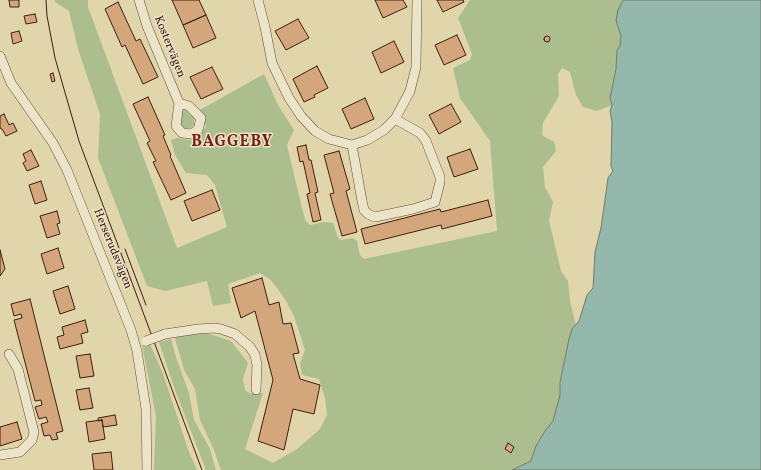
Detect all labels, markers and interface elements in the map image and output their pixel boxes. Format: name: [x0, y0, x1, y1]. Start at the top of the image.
street label: Kostervägen: [150, 14, 188, 80]
district label: BAGGEBY: [191, 133, 273, 153]
street label: Herserudsvägen: [89, 207, 135, 291]

